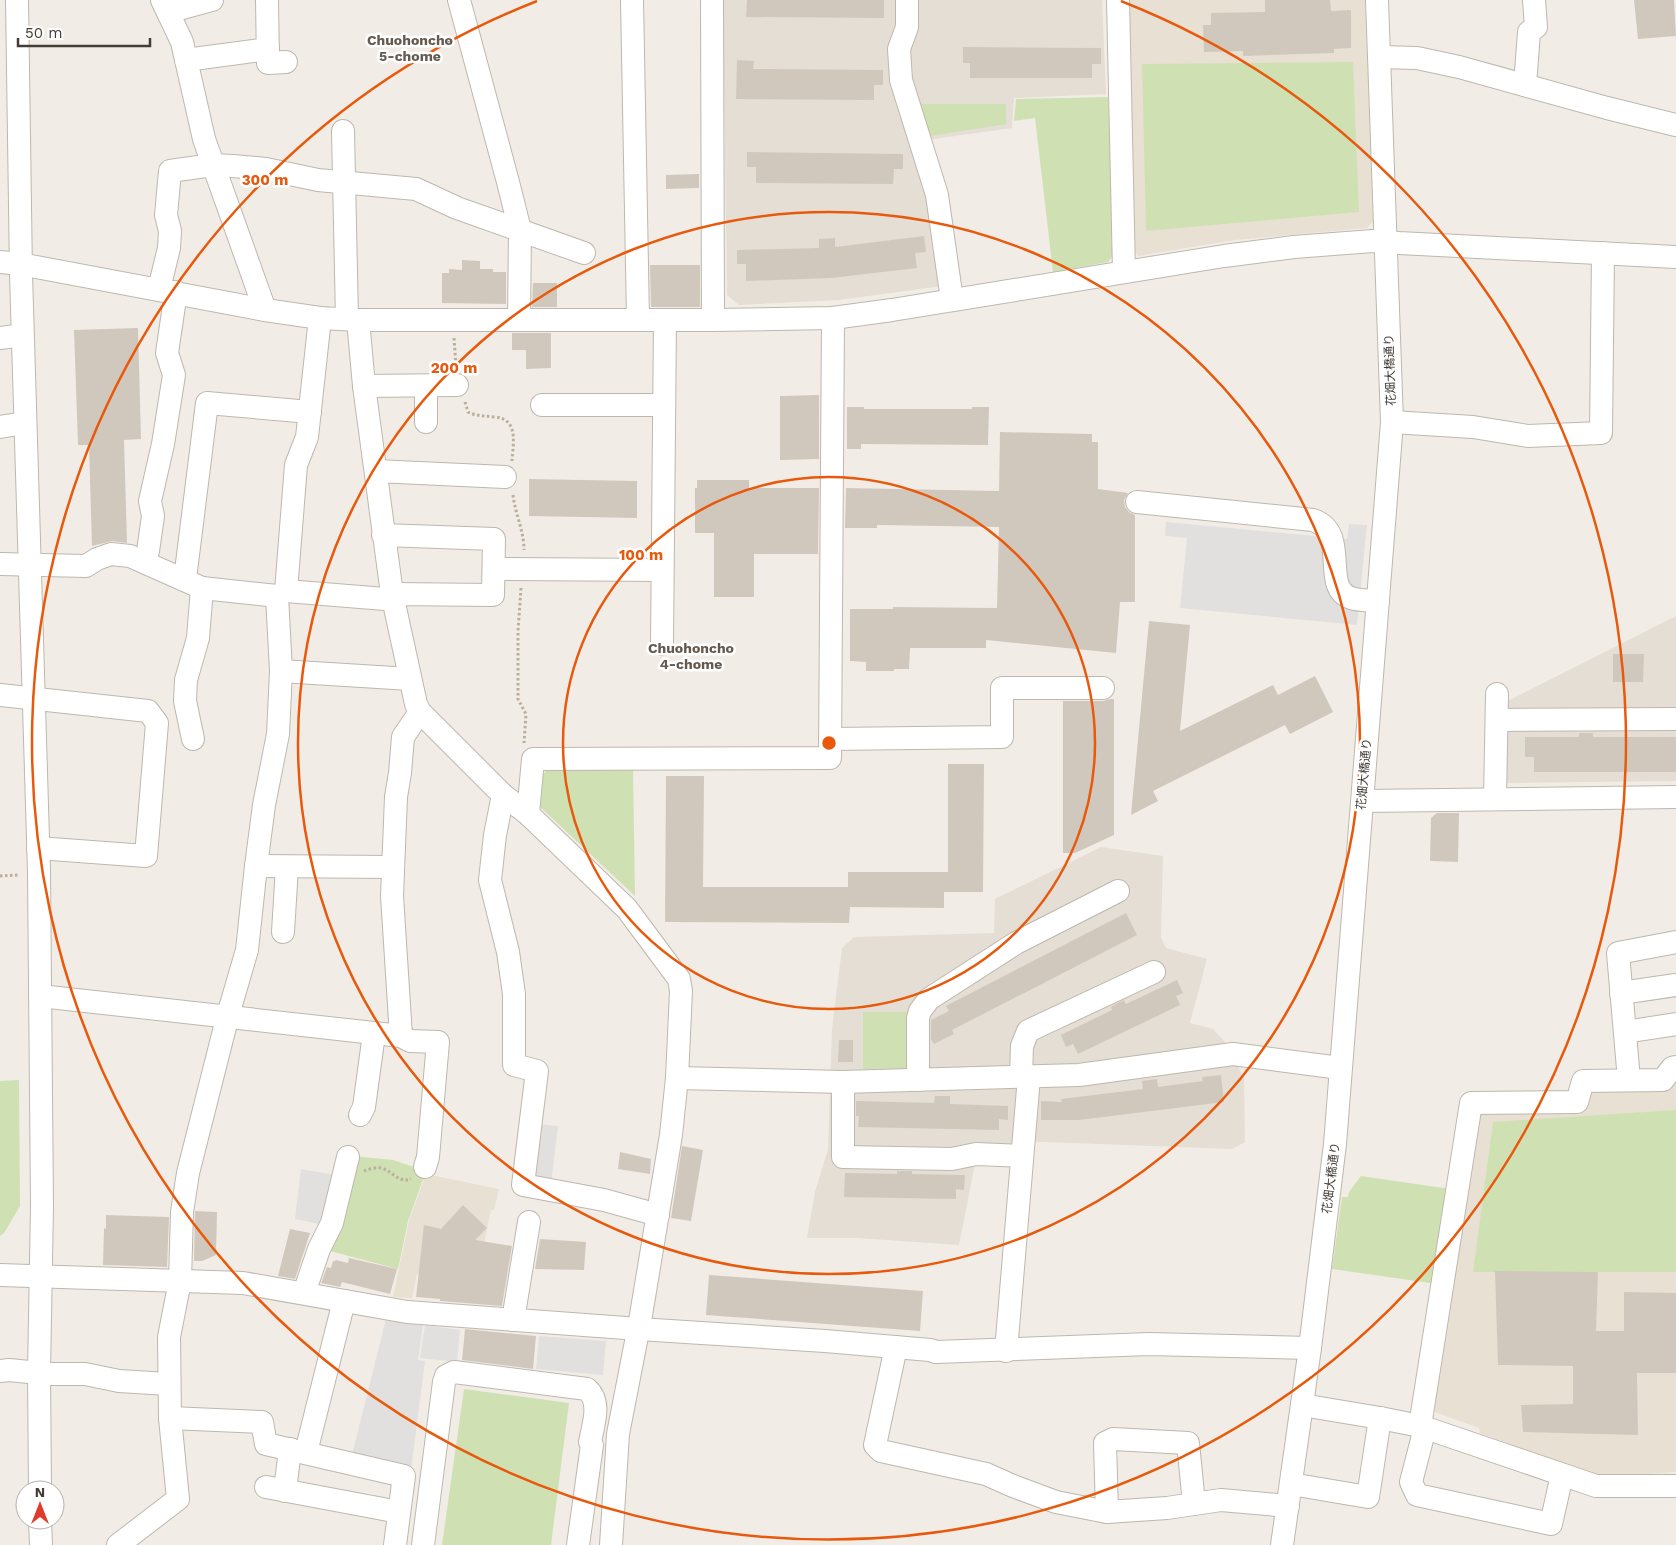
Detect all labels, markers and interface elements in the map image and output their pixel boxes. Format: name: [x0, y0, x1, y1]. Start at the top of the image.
scale bar: [18, 15, 150, 47]
text: 50 m: [25, 24, 62, 42]
district label: Chuohoncho 5-chome: [367, 32, 453, 64]
text: 300 m: [242, 171, 288, 189]
street label: 花畑大橋通り: [1382, 334, 1398, 406]
text: 200 m: [431, 359, 477, 377]
text: 100 m: [619, 546, 663, 564]
district label: Chuohoncho 4-chome: [648, 640, 734, 672]
centre of rings: [820, 734, 838, 752]
street label: 花畑大橋通り: [1354, 738, 1374, 810]
street label: 花畑大橋通り: [1320, 1141, 1342, 1215]
north arrow: [15, 1480, 65, 1530]
text: N: [35, 1484, 45, 1500]

